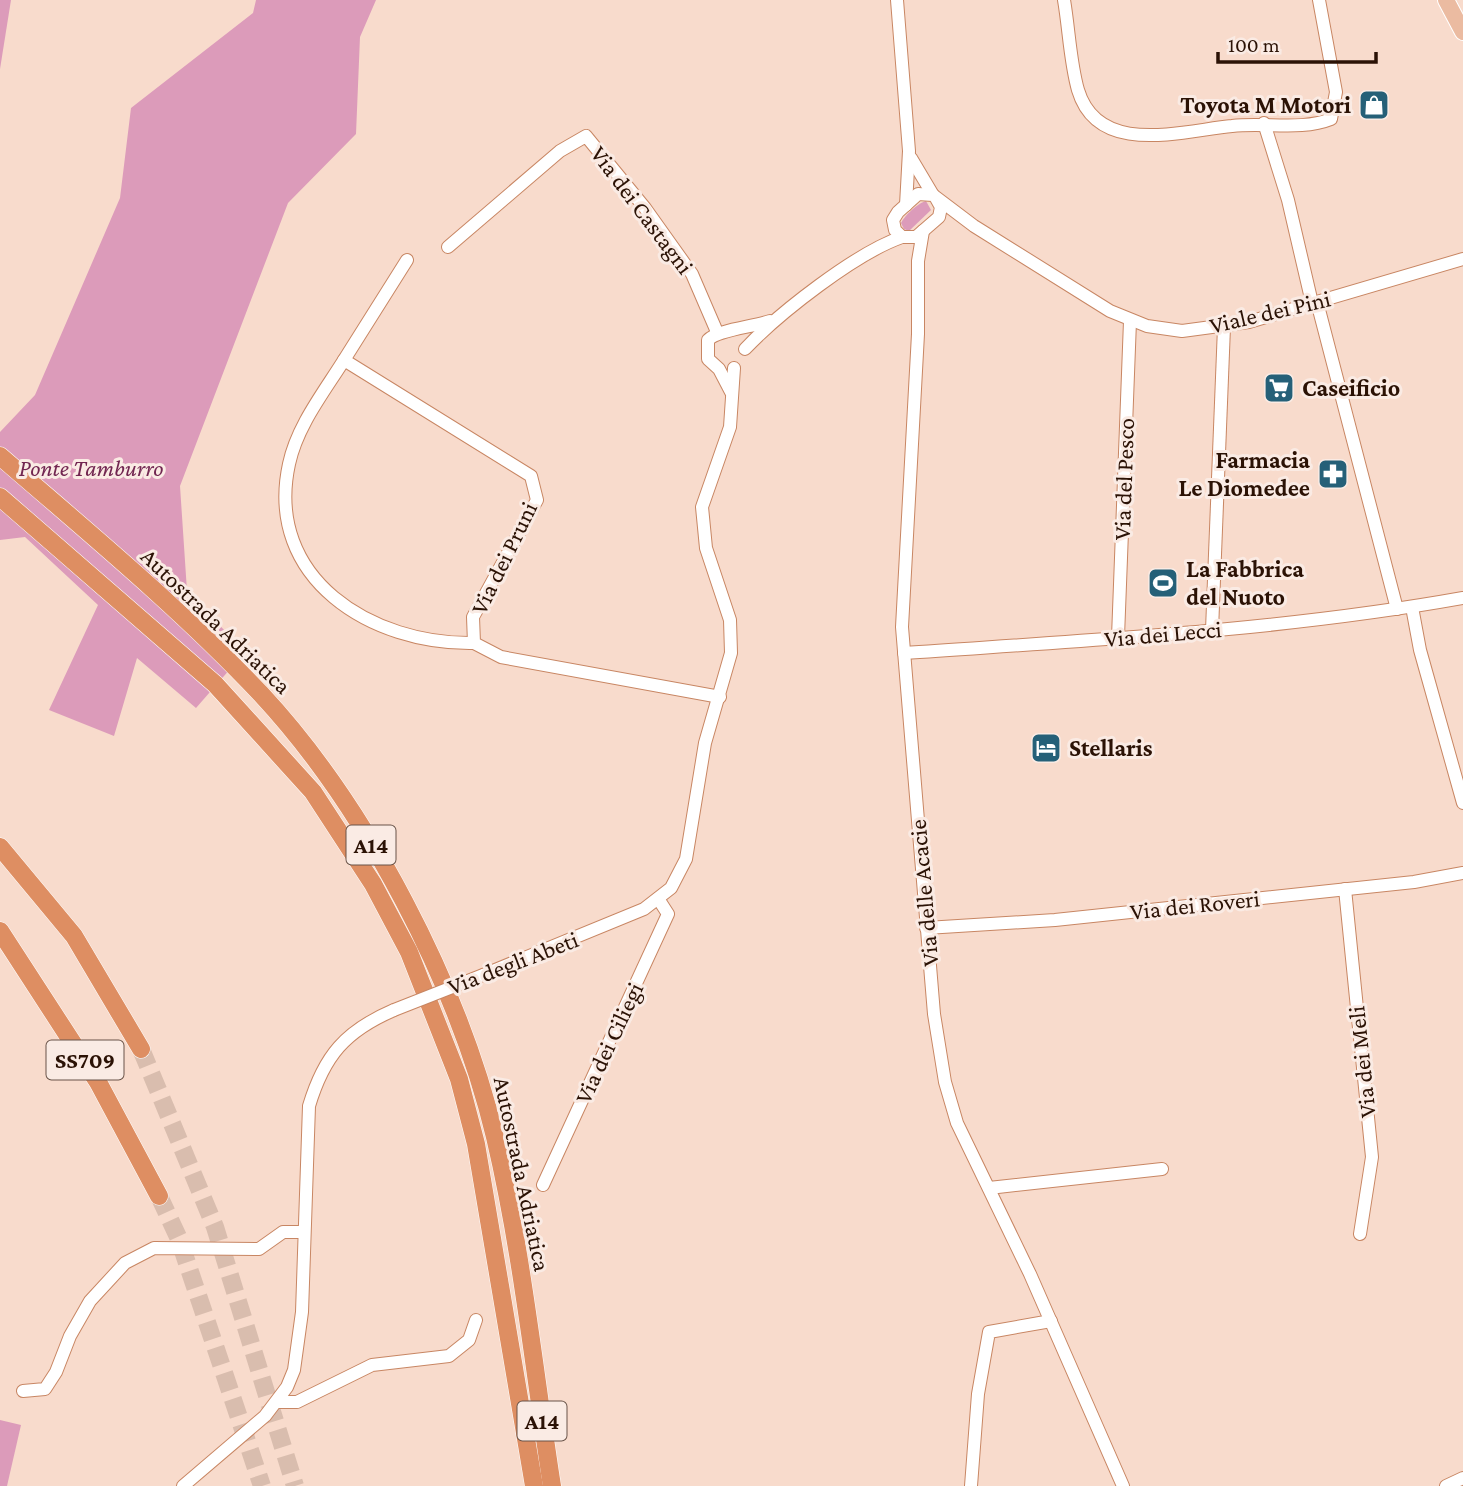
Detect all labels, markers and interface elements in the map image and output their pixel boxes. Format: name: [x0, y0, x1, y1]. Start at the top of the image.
scale bar: [1218, 21, 1376, 65]
text: 100 m: [1228, 33, 1280, 57]
shop icon: Toyota M Motori: [1357, 88, 1391, 122]
place label: Toyota M Motori: [1180, 91, 1351, 118]
street label: Via dei Castagni: [585, 140, 699, 279]
street label: Viale dei Pini: [1207, 284, 1333, 339]
supermarket icon: Caseificio: [1262, 371, 1296, 405]
place label: Caseificio: [1302, 374, 1400, 401]
street label: Via del Pesco: [1108, 417, 1139, 541]
place label: Farmacia Le Diomedee: [1178, 446, 1310, 501]
park label: Ponte Tamburro: [19, 454, 163, 481]
pharmacy icon: Farmacia Le Diomedee: [1316, 457, 1350, 491]
street label: Via dei Pruni: [465, 497, 542, 618]
street label: Autostrada Adriatica: [136, 542, 297, 699]
place label: La Fabbrica del Nuoto: [1186, 555, 1304, 610]
sports icon: La Fabbrica del Nuoto: [1146, 566, 1180, 600]
street label: Via dei Lecci: [1103, 615, 1223, 652]
hotel icon: Stellaris: [1029, 731, 1063, 765]
place label: Stellaris: [1069, 734, 1153, 761]
street label: Via delle Acacie: [904, 818, 943, 968]
road number: A14: [346, 825, 396, 864]
street label: Via dei Roveri: [1129, 884, 1261, 925]
street label: Via degli Abeti: [444, 925, 582, 1000]
street label: Via dei Ciliegi: [569, 978, 648, 1108]
street label: Via dei Meli: [1342, 1005, 1381, 1119]
road number: SS709: [46, 1040, 124, 1079]
street label: Autostrada Adriatica: [489, 1074, 556, 1274]
road number: A14: [518, 1402, 566, 1440]

